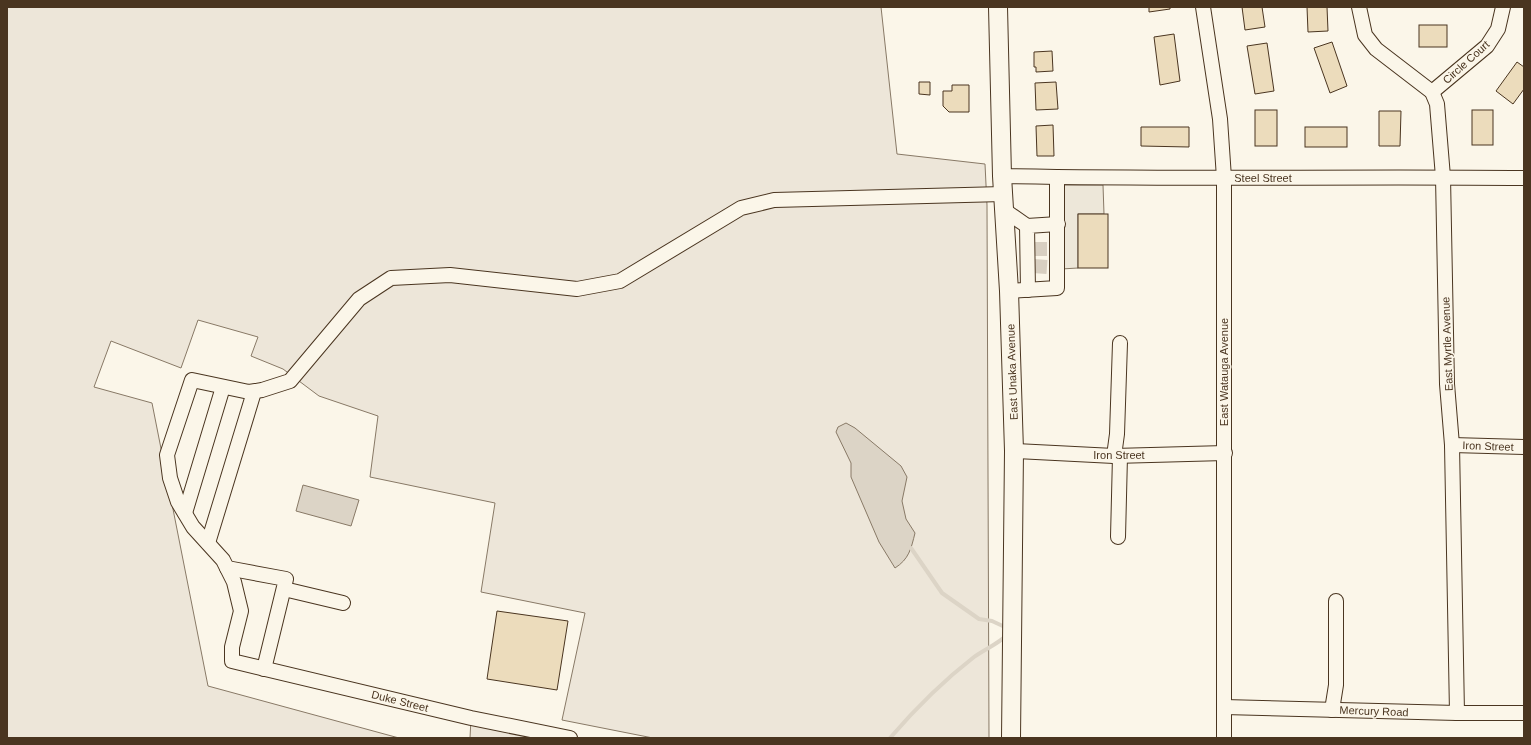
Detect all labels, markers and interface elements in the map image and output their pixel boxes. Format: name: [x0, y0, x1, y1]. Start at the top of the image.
street label: Circle Court: [1440, 38, 1492, 86]
street label: Steel Street: [1234, 172, 1292, 184]
street label: East Myrtle Avenue: [1439, 297, 1455, 391]
street label: East Watauga Avenue: [1218, 318, 1230, 426]
street label: East Unaka Avenue: [1004, 324, 1020, 420]
street label: Iron Street: [1462, 439, 1514, 453]
street label: Iron Street: [1093, 449, 1145, 461]
street label: Duke Street: [370, 688, 430, 714]
street label: Mercury Road: [1339, 704, 1409, 718]

